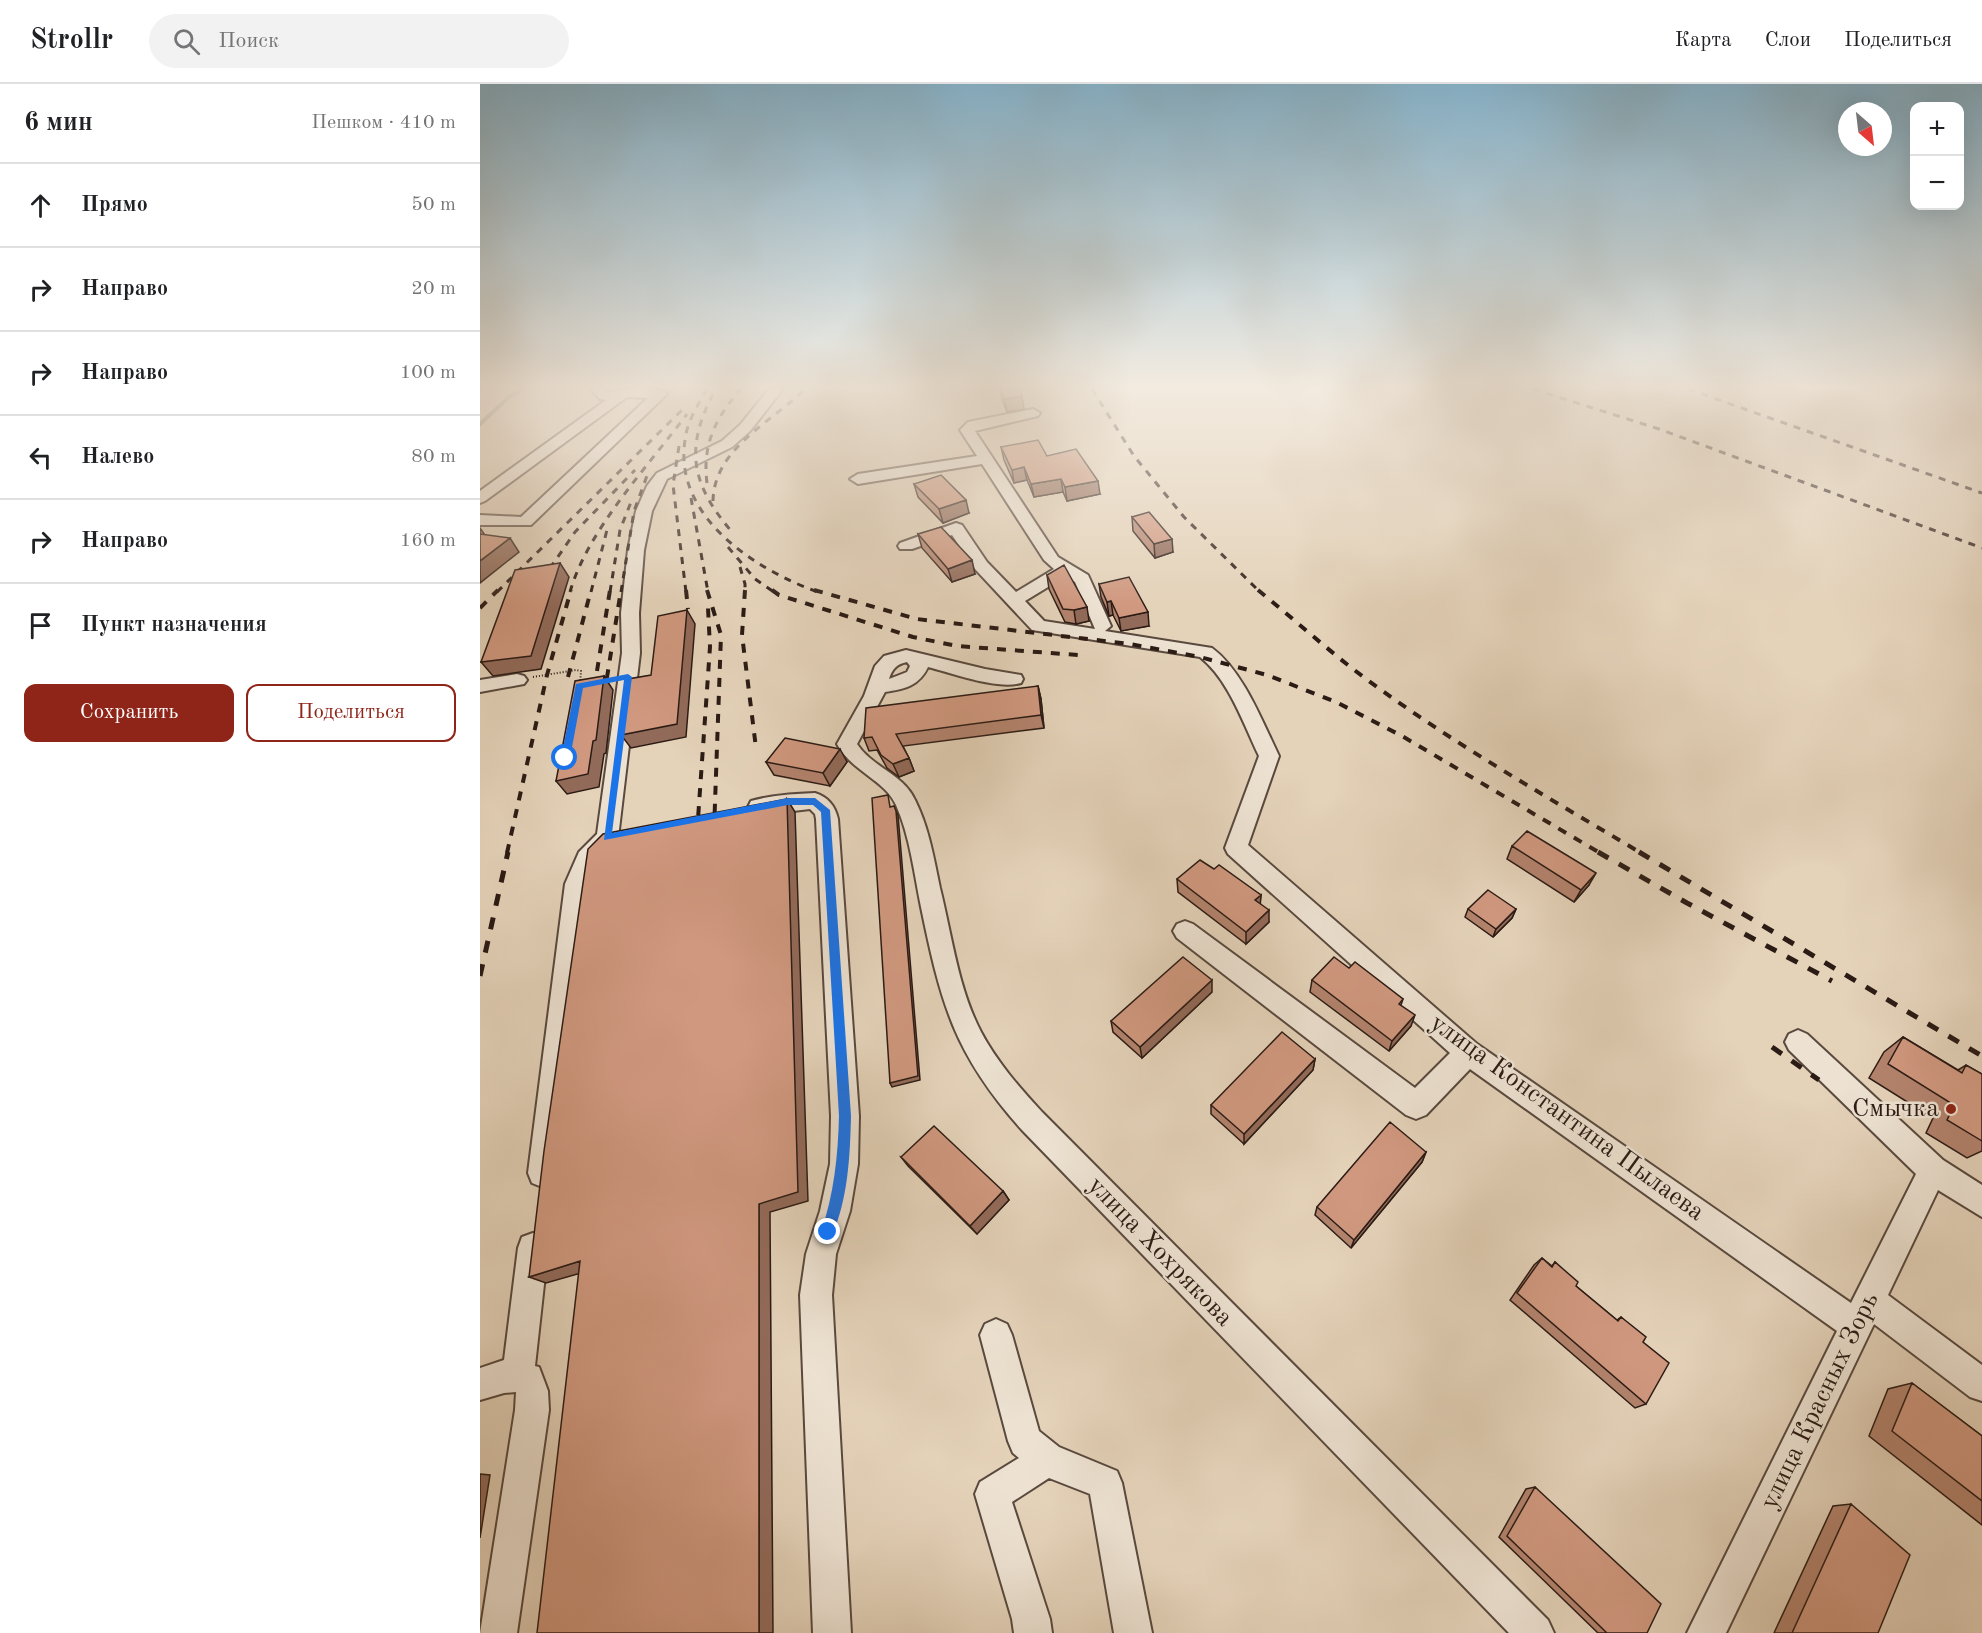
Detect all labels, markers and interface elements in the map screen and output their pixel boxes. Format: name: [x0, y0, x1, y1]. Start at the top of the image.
search box: [149, 14, 569, 68]
icon: search: [170, 25, 203, 58]
text: Strollr: [30, 27, 113, 55]
text: Поиск: [218, 30, 279, 52]
text: Карта: [1675, 30, 1732, 51]
text: Слои: [1765, 30, 1811, 51]
text: Поделиться: [1844, 30, 1952, 51]
north arrow: [1838, 102, 1892, 156]
map controls: [1910, 102, 1964, 210]
button: +: [1910, 102, 1964, 156]
text: 6 мин: [24, 110, 93, 136]
text: Пешком · 410 m: [311, 113, 456, 133]
button: −: [1910, 156, 1964, 210]
icon: ahead: [24, 189, 57, 222]
text: Прямо: [81, 194, 148, 216]
text: 50 m: [411, 195, 456, 215]
icon: right: [24, 273, 57, 306]
text: Направо: [81, 278, 168, 300]
text: 20 m: [411, 279, 456, 299]
icon: right: [24, 357, 57, 390]
text: Направо: [81, 362, 168, 384]
text: 100 m: [400, 363, 456, 383]
icon: left: [24, 441, 57, 474]
text: Налево: [81, 446, 154, 468]
text: 80 m: [411, 447, 456, 467]
icon: right: [24, 525, 57, 558]
text: Направо: [81, 530, 168, 552]
text: 160 m: [400, 531, 456, 551]
icon: arrive: [24, 609, 57, 642]
text: Пункт назначения: [81, 614, 267, 636]
button: Сохранить: [24, 684, 234, 742]
button: Поделиться: [246, 684, 456, 742]
route start: [551, 744, 577, 770]
street label: улица Константина Пылаева: [1425, 1010, 1709, 1226]
place label: Смычка: [1852, 1096, 1939, 1122]
marker: Смычка: [1944, 1102, 1958, 1116]
street label: улица Хохрякова: [1082, 1172, 1238, 1332]
route end: [814, 1218, 840, 1244]
street label: улица Красных Зорь: [1756, 1289, 1884, 1513]

